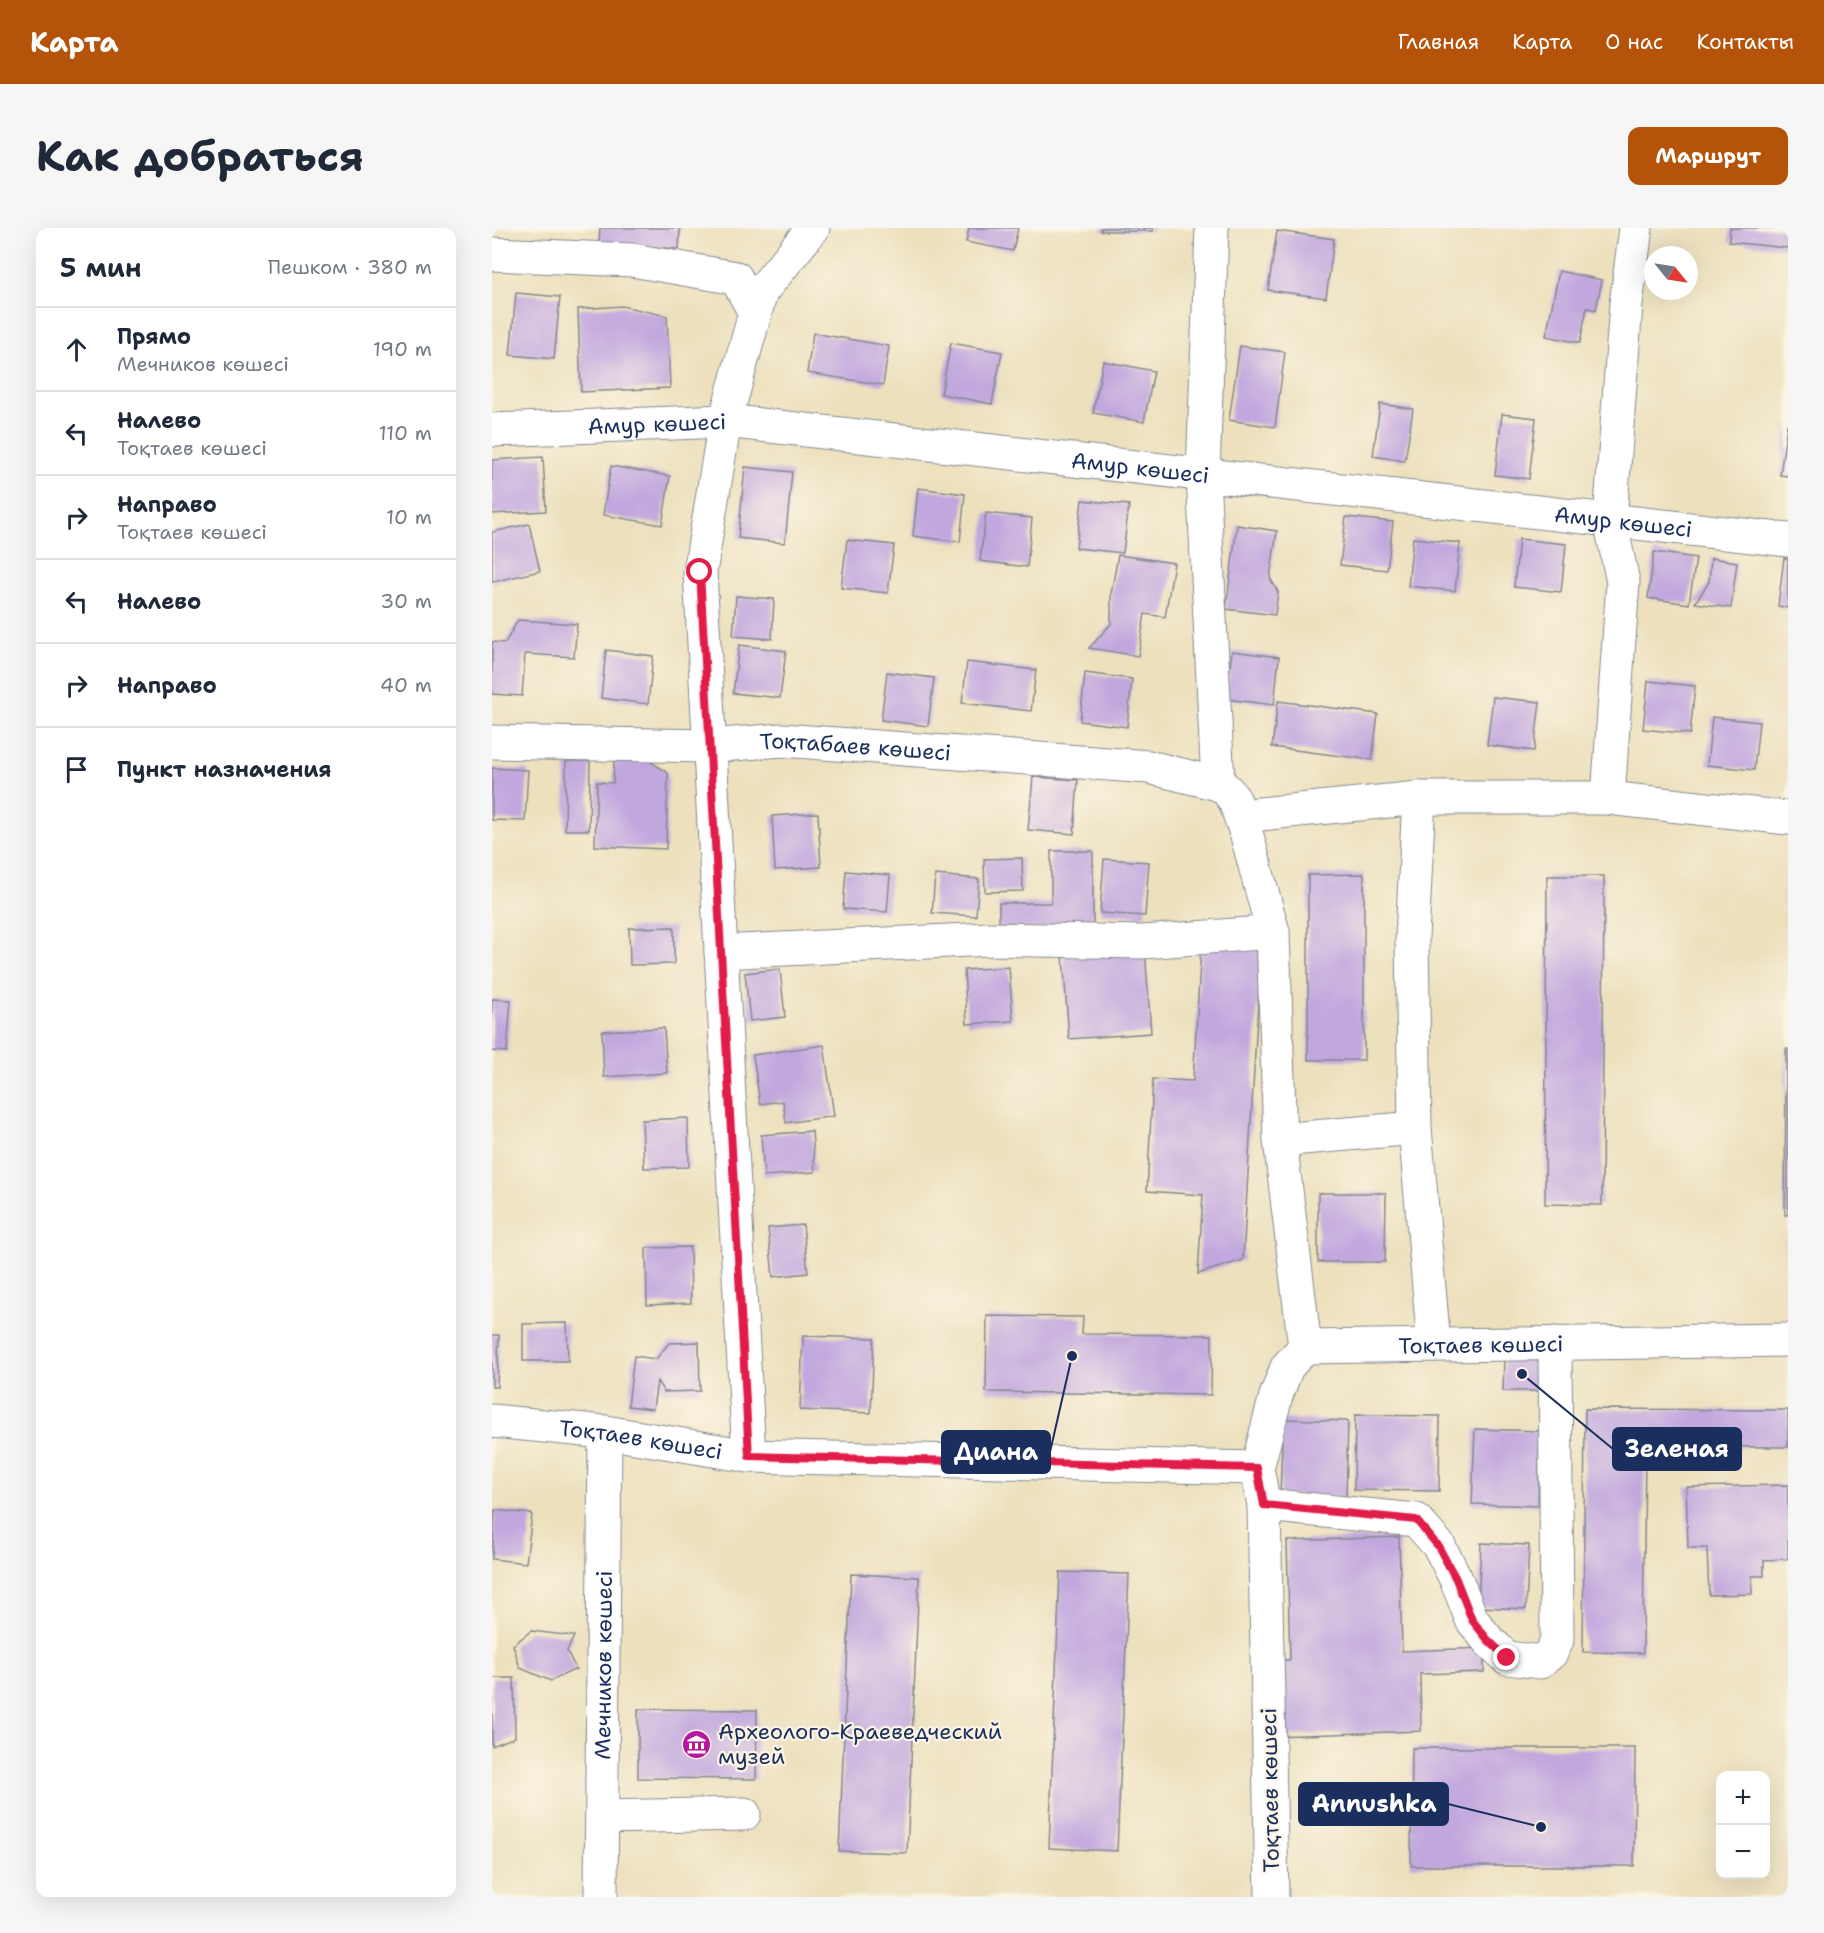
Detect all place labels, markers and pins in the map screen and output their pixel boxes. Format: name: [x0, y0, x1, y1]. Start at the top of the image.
callout: Зеленая: [1613, 1428, 1741, 1470]
callout: Диана: [942, 1431, 1050, 1473]
place label: Археолого-Краеведческий музей: [718, 1717, 1002, 1771]
museum icon: Археолого-Краеведческий музей: [681, 1728, 713, 1760]
callout: Annushka: [1299, 1783, 1448, 1825]

